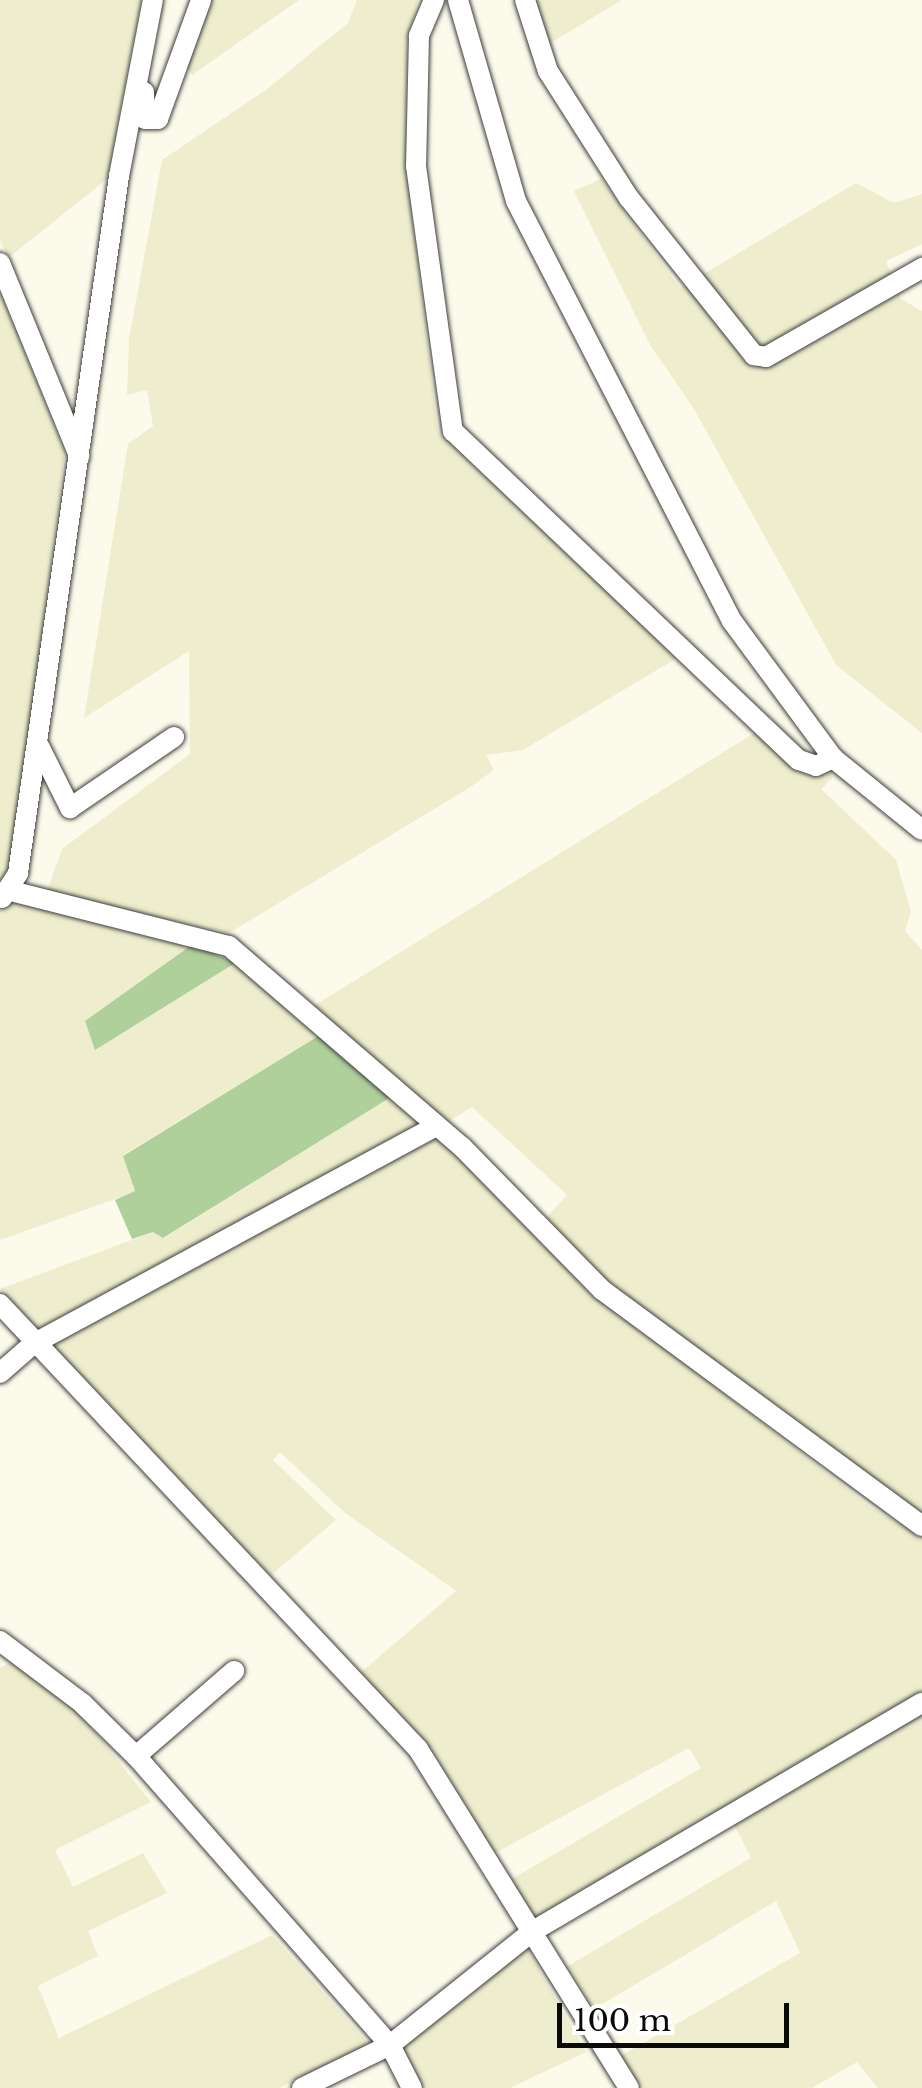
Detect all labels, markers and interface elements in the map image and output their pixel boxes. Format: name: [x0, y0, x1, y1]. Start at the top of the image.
scale bar: [562, 1983, 794, 2045]
text: 100 m: [574, 2002, 671, 2039]

